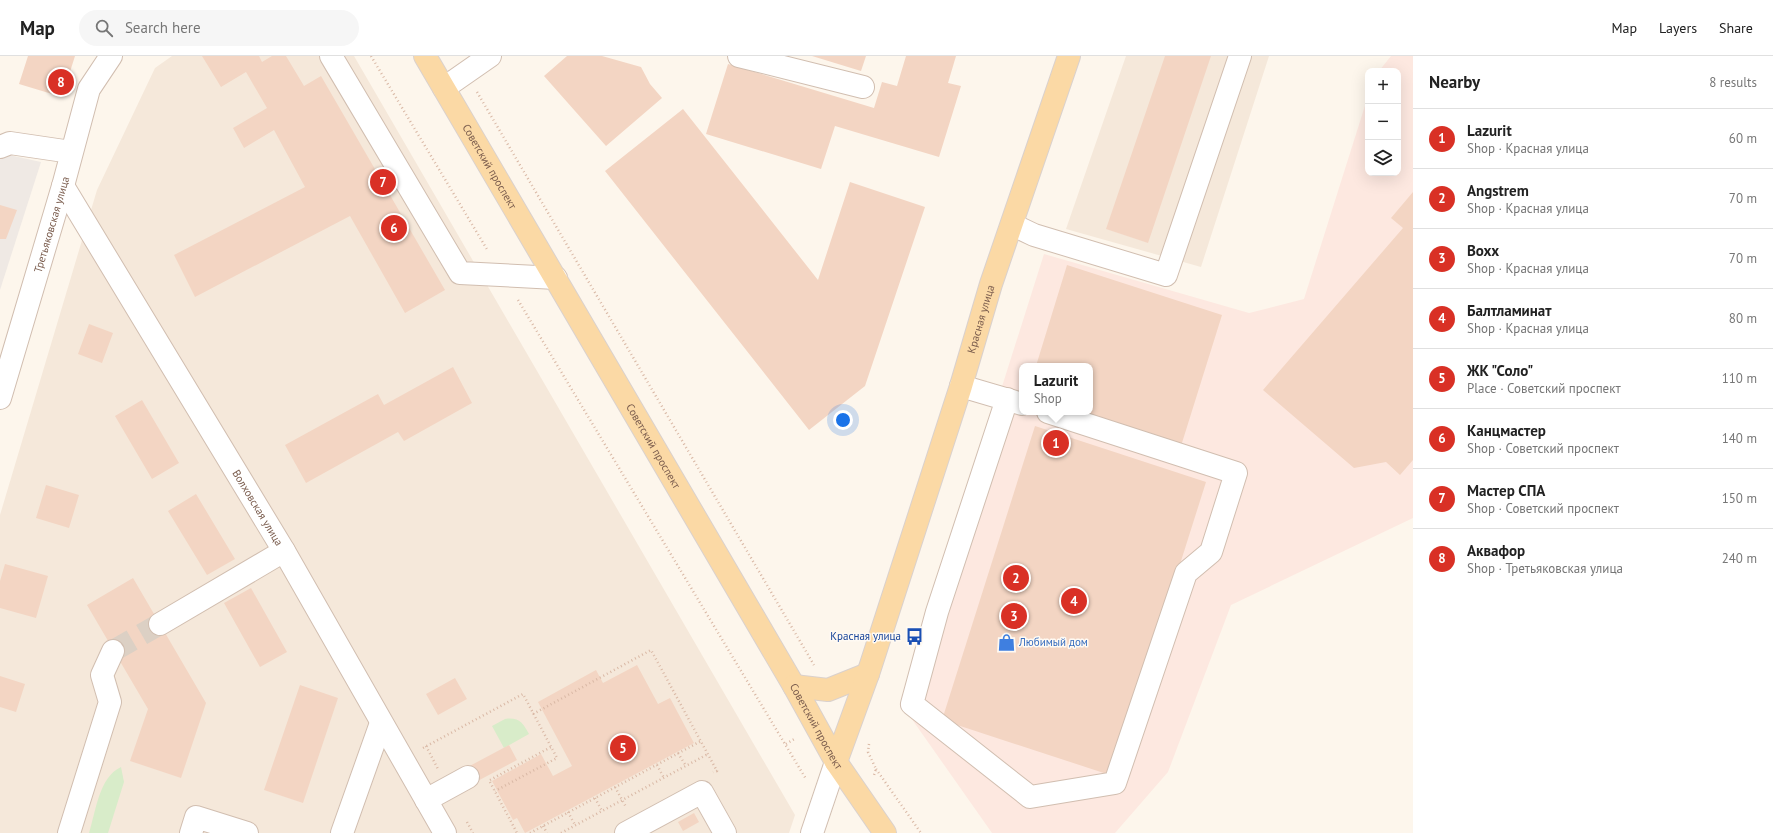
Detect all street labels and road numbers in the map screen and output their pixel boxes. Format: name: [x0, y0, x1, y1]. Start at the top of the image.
street label: Советский проспект: [459, 121, 520, 212]
street label: Третьяковская улица: [31, 175, 72, 274]
street label: Красная улица: [964, 283, 997, 355]
street label: Советский проспект: [623, 401, 684, 492]
street label: Волховская улица: [229, 467, 286, 548]
street label: Советский проспект: [787, 681, 846, 772]

